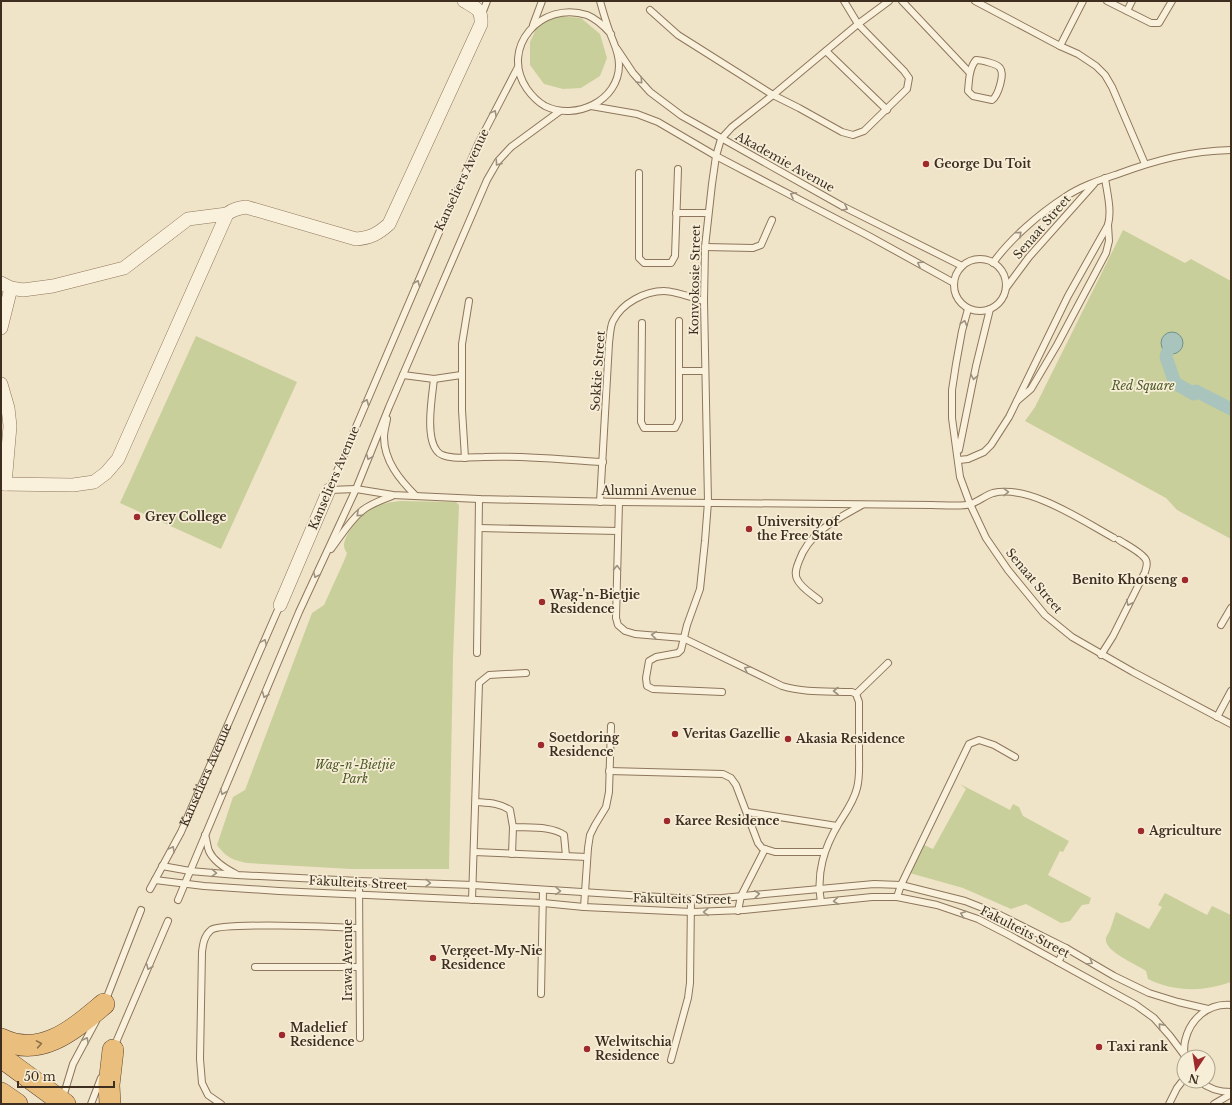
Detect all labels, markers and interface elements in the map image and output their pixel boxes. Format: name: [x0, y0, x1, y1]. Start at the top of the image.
one-way arrow: [636, 76, 643, 84]
one-way arrow: [489, 110, 497, 118]
street label: Kanseliers Avenue: [431, 126, 492, 233]
street label: Akademie Avenue: [732, 128, 837, 195]
place label: George Du Toit: [934, 156, 1031, 171]
one-way arrow: [496, 158, 503, 165]
marker: George Du Toit: [921, 159, 931, 169]
street label: Senaat Street: [1010, 191, 1074, 262]
one-way arrow: [790, 193, 797, 200]
one-way arrow: [841, 203, 849, 210]
street label: Konvokosie Street: [686, 224, 703, 335]
one-way arrow: [1014, 232, 1022, 239]
one-way arrow: [917, 261, 924, 268]
one-way arrow: [412, 279, 420, 287]
one-way arrow: [959, 319, 968, 326]
street label: Sokkie Street: [587, 330, 608, 412]
one-way arrow: [971, 374, 979, 381]
park label: Red Square: [1111, 378, 1175, 393]
one-way arrow: [362, 399, 370, 406]
street label: Kanseliers Avenue: [305, 424, 362, 532]
one-way arrow: [365, 453, 373, 460]
street label: Alumni Avenue: [600, 483, 697, 498]
one-way arrow: [1003, 488, 1009, 496]
place label: Grey College: [145, 509, 226, 524]
one-way arrow: [357, 509, 364, 516]
marker: Grey College: [132, 512, 142, 522]
place label: University of the Free State: [757, 514, 843, 543]
marker: University of the Free State: [744, 524, 754, 534]
street label: Senaat Street: [1003, 545, 1066, 617]
one-way arrow: [613, 565, 621, 571]
one-way arrow: [313, 571, 321, 579]
place label: Benito Khotseng: [1072, 572, 1178, 587]
marker: Benito Khotseng: [1180, 575, 1190, 585]
place label: Wag-'n-Bietjie Residence: [549, 587, 640, 616]
marker: Wag-'n-Bietjie Residence: [537, 597, 547, 607]
one-way arrow: [1126, 599, 1134, 607]
one-way arrow: [651, 631, 657, 640]
one-way arrow: [259, 639, 267, 647]
one-way arrow: [743, 666, 751, 674]
one-way arrow: [833, 687, 839, 695]
one-way arrow: [261, 691, 269, 698]
street label: Kanseliers Avenue: [176, 721, 235, 829]
place label: Veritas Gazellie: [682, 726, 780, 741]
marker: Veritas Gazellie: [670, 729, 680, 739]
place label: Soetdoring Residence: [549, 730, 620, 759]
place label: Akasia Residence: [795, 731, 905, 746]
marker: Akasia Residence: [783, 734, 793, 744]
marker: Soetdoring Residence: [536, 740, 546, 750]
park label: Wag-n'-Bietjie Park: [315, 757, 396, 786]
one-way arrow: [220, 788, 228, 795]
place label: Karee Residence: [675, 813, 779, 828]
marker: Karee Residence: [662, 816, 672, 826]
place label: Agriculture: [1148, 823, 1222, 838]
marker: Agriculture: [1136, 826, 1146, 836]
one-way arrow: [167, 846, 174, 853]
one-way arrow: [211, 869, 217, 878]
street label: Fakulteits Street: [308, 872, 408, 893]
one-way arrow: [425, 879, 431, 888]
one-way arrow: [555, 886, 561, 895]
street label: Fakulteits Street: [633, 890, 732, 907]
one-way arrow: [754, 890, 760, 899]
one-way arrow: [833, 896, 839, 905]
street label: Fakulteits Street: [978, 902, 1073, 961]
one-way arrow: [703, 908, 709, 916]
one-way arrow: [960, 910, 967, 919]
street label: Irawa Avenue: [340, 919, 355, 1001]
place label: Vergeet-My-Nie Residence: [440, 943, 543, 972]
marker: Vergeet-My-Nie Residence: [428, 953, 438, 963]
one-way arrow: [1086, 958, 1093, 965]
one-way arrow: [146, 963, 154, 971]
place label: Madelief Residence: [290, 1020, 355, 1049]
one-way arrow: [1159, 1023, 1166, 1030]
marker: Madelief Residence: [277, 1030, 287, 1040]
place label: Welwitschia Residence: [594, 1034, 672, 1063]
one-way arrow: [81, 1037, 89, 1044]
place label: Taxi rank: [1107, 1039, 1169, 1054]
one-way arrow: [36, 1041, 42, 1049]
marker: Taxi rank: [1094, 1042, 1104, 1052]
marker: Welwitschia Residence: [582, 1044, 592, 1054]
north arrow: [1176, 1049, 1216, 1089]
scale bar: [18, 1063, 114, 1089]
text: 50 m: [24, 1069, 56, 1084]
text: N: [1187, 1071, 1200, 1087]

